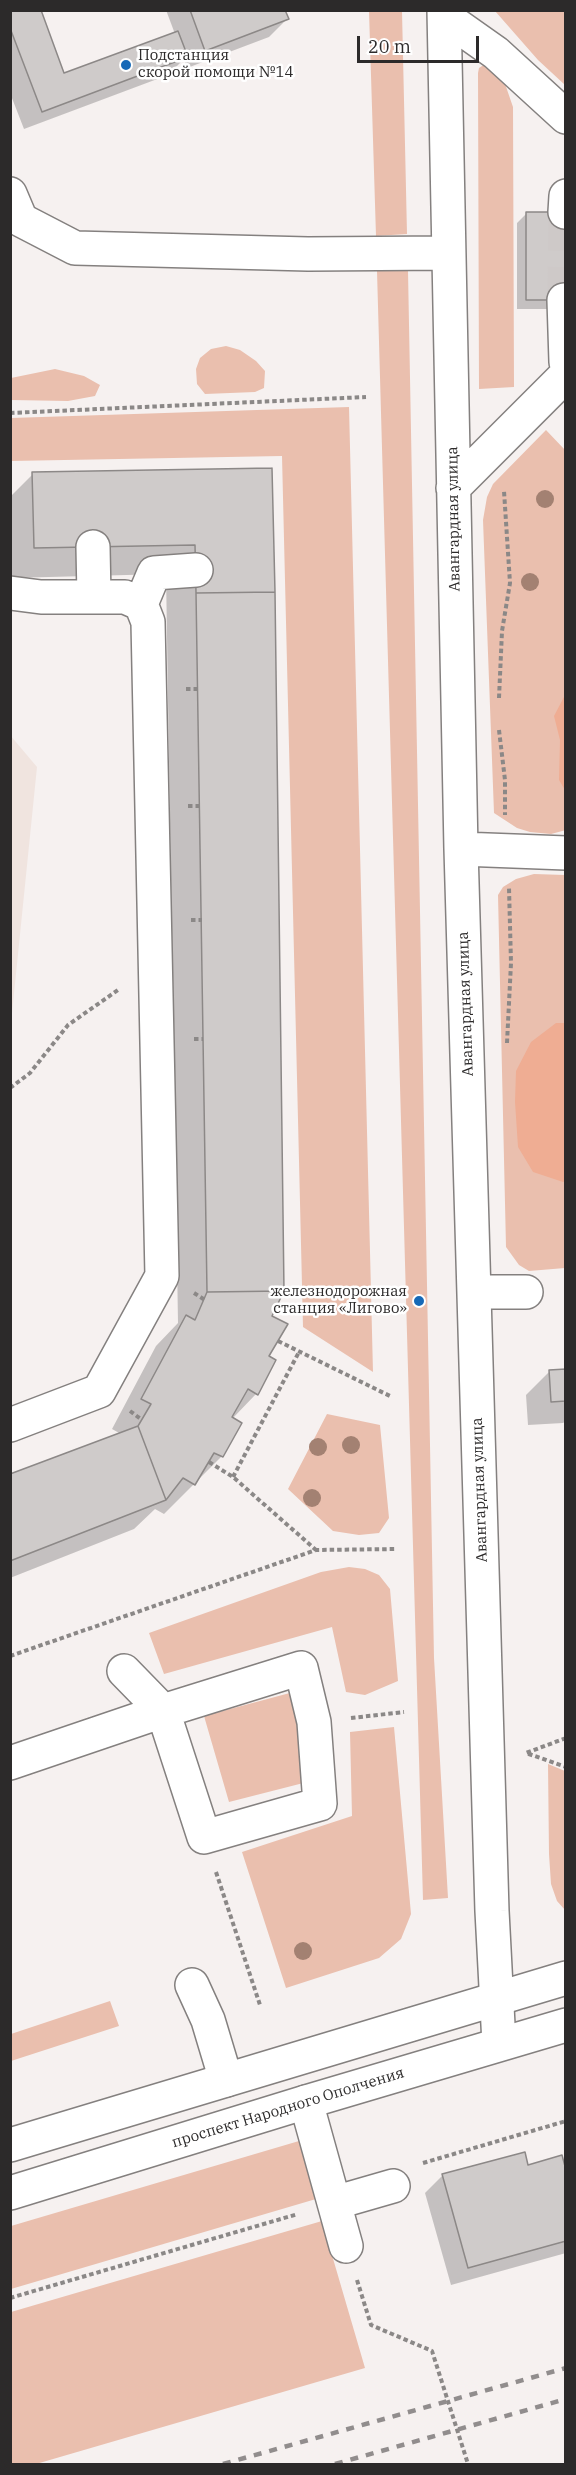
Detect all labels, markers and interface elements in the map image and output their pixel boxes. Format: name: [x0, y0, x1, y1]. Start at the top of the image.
scale bar: [360, 24, 482, 62]
text: 20 m: [368, 35, 411, 58]
place label: Подстанция скорой помощи №14: [138, 47, 293, 82]
marker: Подстанция скорой помощи №14: [119, 58, 133, 72]
street label: Авангардная улица: [444, 446, 464, 592]
street label: Авангардная улица: [454, 931, 478, 1077]
place label: железнодорожная станция «Лигово»: [271, 1283, 407, 1318]
marker: железнодорожная станция «Лигово»: [412, 1294, 426, 1308]
street label: Авангардная улица: [468, 1417, 492, 1563]
street label: проспект Народного Ополчения: [170, 2064, 406, 2152]

